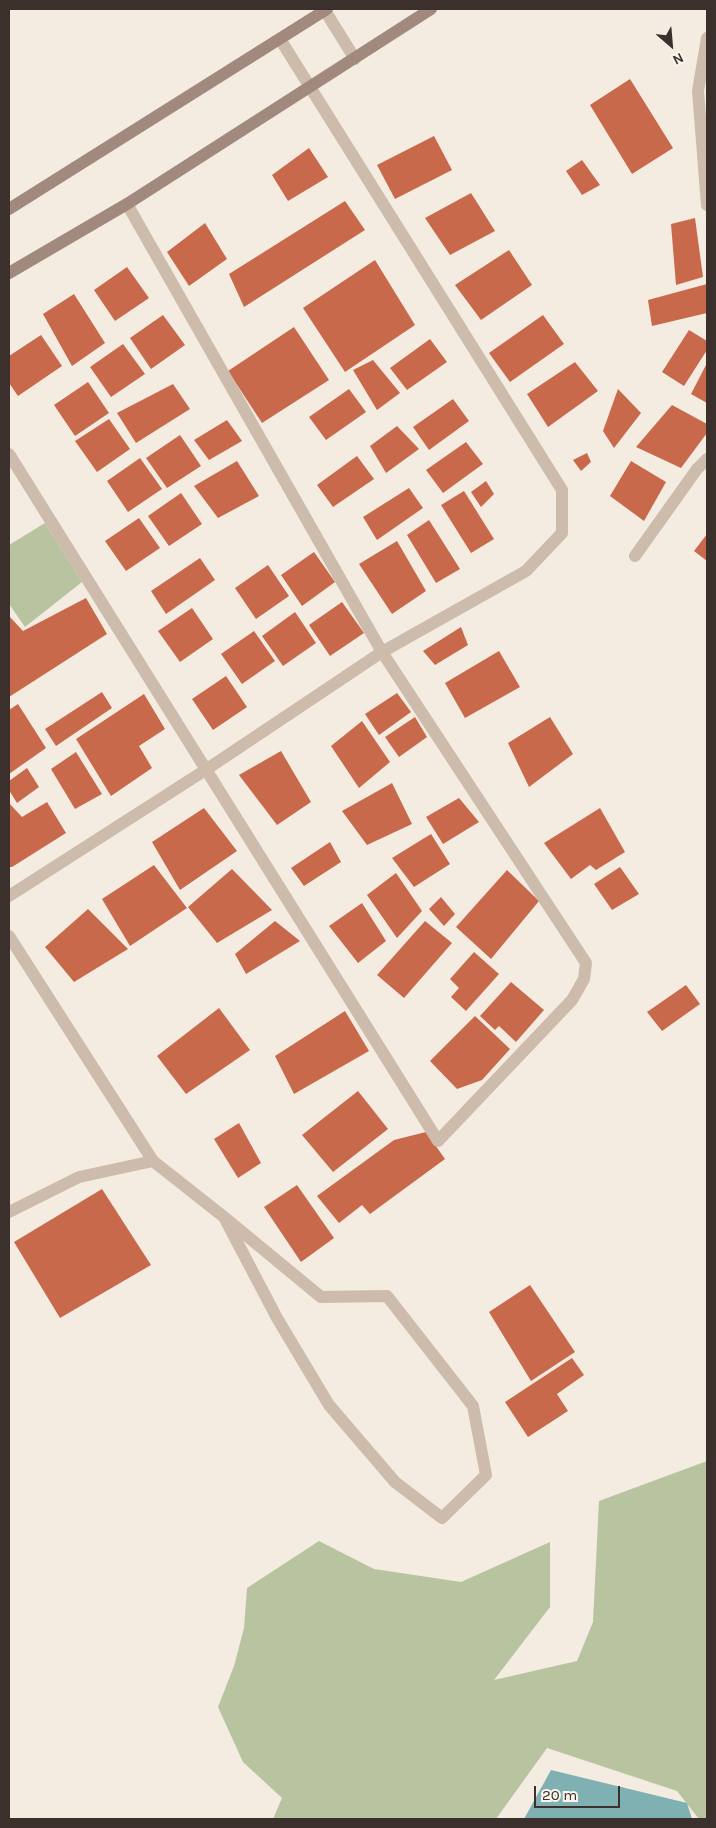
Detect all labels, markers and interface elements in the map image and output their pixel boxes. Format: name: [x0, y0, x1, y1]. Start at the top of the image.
north arrow: [646, 20, 696, 70]
text: N: [670, 49, 686, 69]
scale bar: [536, 1776, 622, 1808]
text: 20 m: [542, 1786, 577, 1804]

